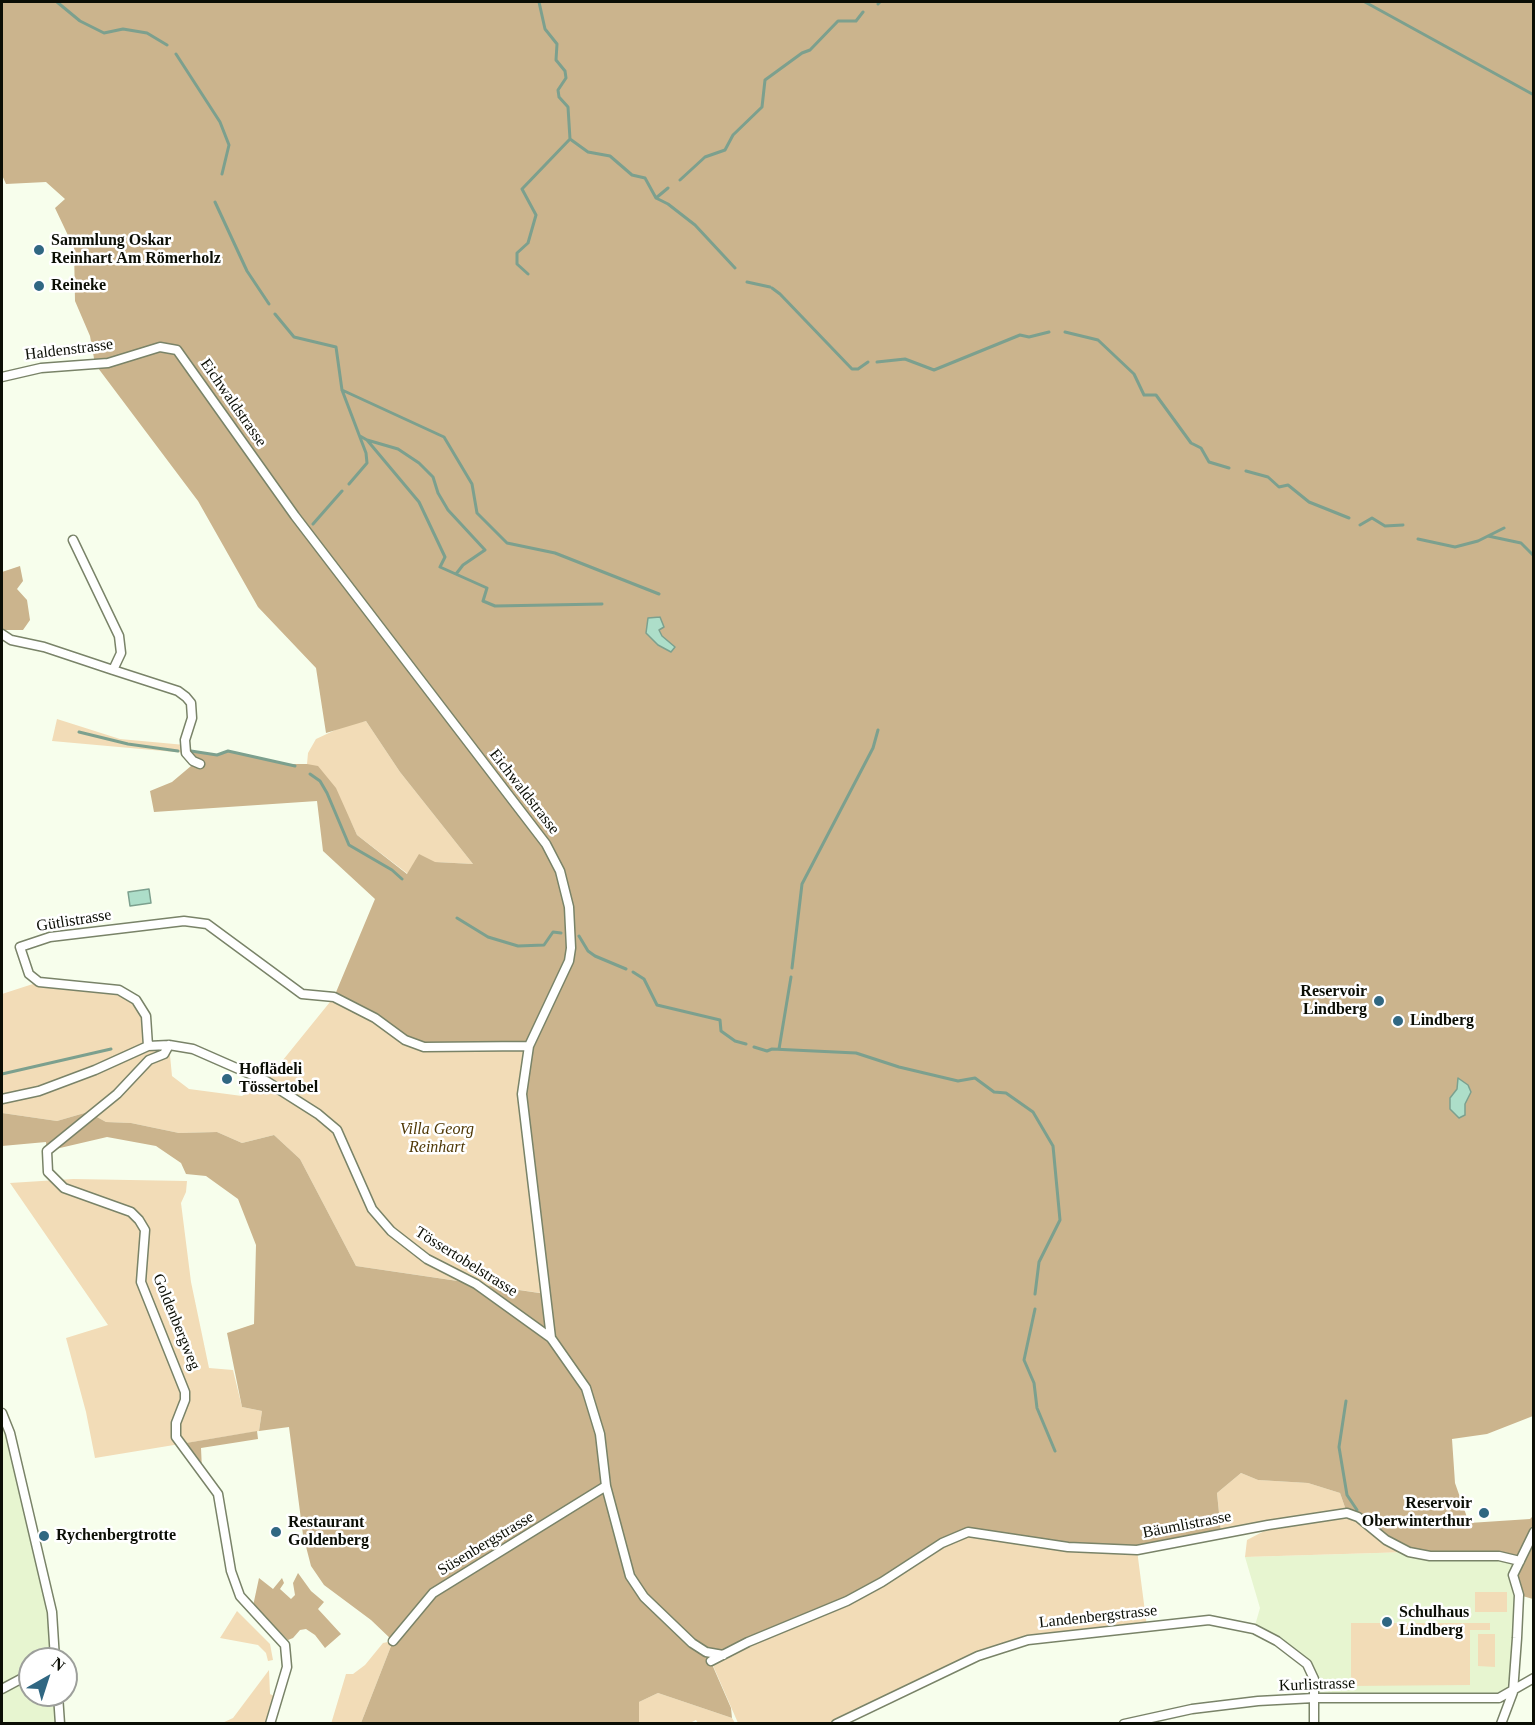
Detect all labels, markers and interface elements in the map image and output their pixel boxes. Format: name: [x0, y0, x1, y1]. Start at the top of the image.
place label: Sammlung Oskar Reinhart Am Römerholz: [51, 231, 221, 269]
marker: Sammlung Oskar Reinhart Am Römerholz: [32, 243, 46, 257]
place label: Reineke: [51, 276, 106, 296]
marker: Reineke: [32, 279, 46, 293]
street label: Haldenstrasse: [24, 335, 114, 365]
street label: Eichwaldstrasse: [196, 355, 270, 451]
street label: Eichwaldstrasse: [485, 745, 563, 839]
street label: Gütlistrasse: [35, 906, 113, 936]
place label: Reservoir Lindberg: [1300, 982, 1367, 1020]
marker: Reservoir Lindberg: [1372, 994, 1386, 1008]
place label: Lindberg: [1410, 1011, 1474, 1031]
marker: Lindberg: [1391, 1014, 1405, 1028]
place label: Hoflädeli Tössertobel: [239, 1060, 318, 1098]
marker: Hoflädeli Tössertobel: [220, 1072, 234, 1086]
park label: Villa Georg Reinhart: [400, 1120, 474, 1158]
street label: Tössertobelstrasse: [411, 1223, 521, 1301]
street label: Goldenbergweg: [148, 1271, 204, 1373]
place label: Reservoir Oberwinterthur: [1362, 1494, 1472, 1532]
marker: Reservoir Oberwinterthur: [1477, 1506, 1491, 1520]
street label: Bäumlistrasse: [1141, 1507, 1233, 1543]
street label: Süsenbergstrasse: [434, 1508, 538, 1580]
place label: Restaurant Goldenberg: [288, 1513, 369, 1551]
marker: Restaurant Goldenberg: [269, 1525, 283, 1539]
place label: Rychenbergtrotte: [56, 1526, 176, 1546]
marker: Rychenbergtrotte: [37, 1529, 51, 1543]
street label: Landenbergstrasse: [1038, 1601, 1158, 1633]
place label: Schulhaus Lindberg: [1399, 1603, 1469, 1641]
marker: Schulhaus Lindberg: [1380, 1615, 1394, 1629]
north arrow: [18, 1647, 78, 1707]
text: N: [49, 1654, 68, 1674]
street label: Kurlistrasse: [1278, 1674, 1356, 1696]

